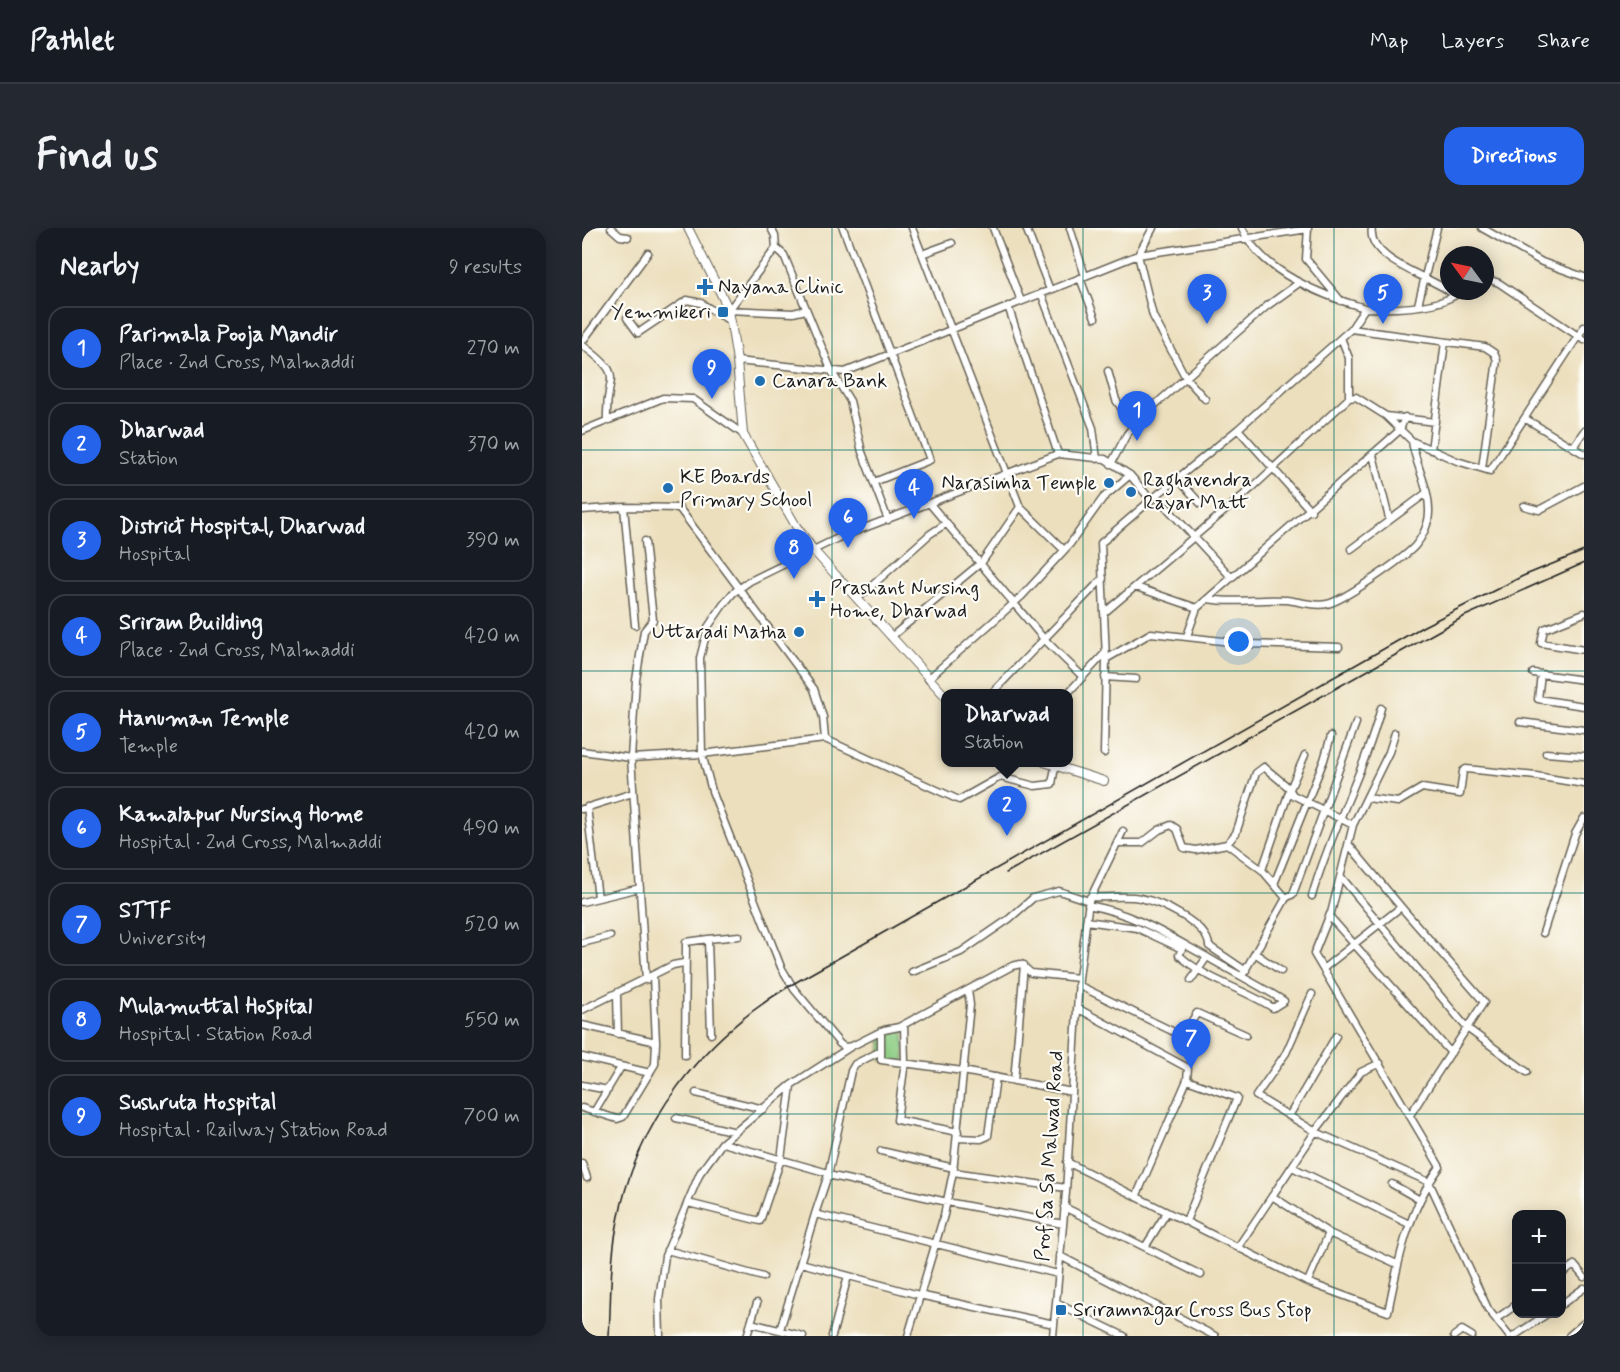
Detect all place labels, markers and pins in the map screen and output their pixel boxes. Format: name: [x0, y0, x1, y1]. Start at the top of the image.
place label: Nayana Clinic: [718, 274, 844, 301]
pin: 3: [1188, 274, 1226, 324]
pin: 5: [1364, 274, 1402, 324]
marker: Nayana Clinic: [696, 278, 714, 296]
place label: Yemmikeri: [611, 299, 711, 326]
marker: Yemmikeri: [716, 305, 730, 319]
pin: 9: [692, 350, 732, 399]
place label: Canara Bank: [772, 368, 887, 395]
marker: Canara Bank: [753, 374, 767, 388]
pin: 1: [1118, 392, 1156, 441]
place label: KE Boards Primary School: [680, 464, 812, 514]
place label: Raghavendra Rayar Matt: [1143, 467, 1252, 517]
pin: 4: [894, 470, 934, 519]
place label: Narasimha Temple: [941, 470, 1097, 497]
marker: Narasimha Temple: [1102, 476, 1116, 490]
marker: KE Boards Primary School: [661, 481, 675, 495]
marker: Raghavendra Rayar Matt: [1124, 485, 1138, 499]
pin: 6: [828, 498, 868, 548]
pin: 8: [774, 530, 814, 579]
place label: Prashant Nursing Home, Dharwad: [830, 575, 979, 625]
marker: Prashant Nursing Home, Dharwad: [808, 590, 826, 608]
place label: Uttaradi Matha: [652, 619, 787, 646]
marker: Uttaradi Matha: [792, 625, 806, 639]
pin: 2: [988, 786, 1026, 836]
pin: 7: [1172, 1020, 1210, 1069]
place label: Sriramnagar Cross Bus Stop: [1073, 1297, 1312, 1325]
marker: Sriramnagar Cross Bus Stop: [1054, 1303, 1068, 1317]

